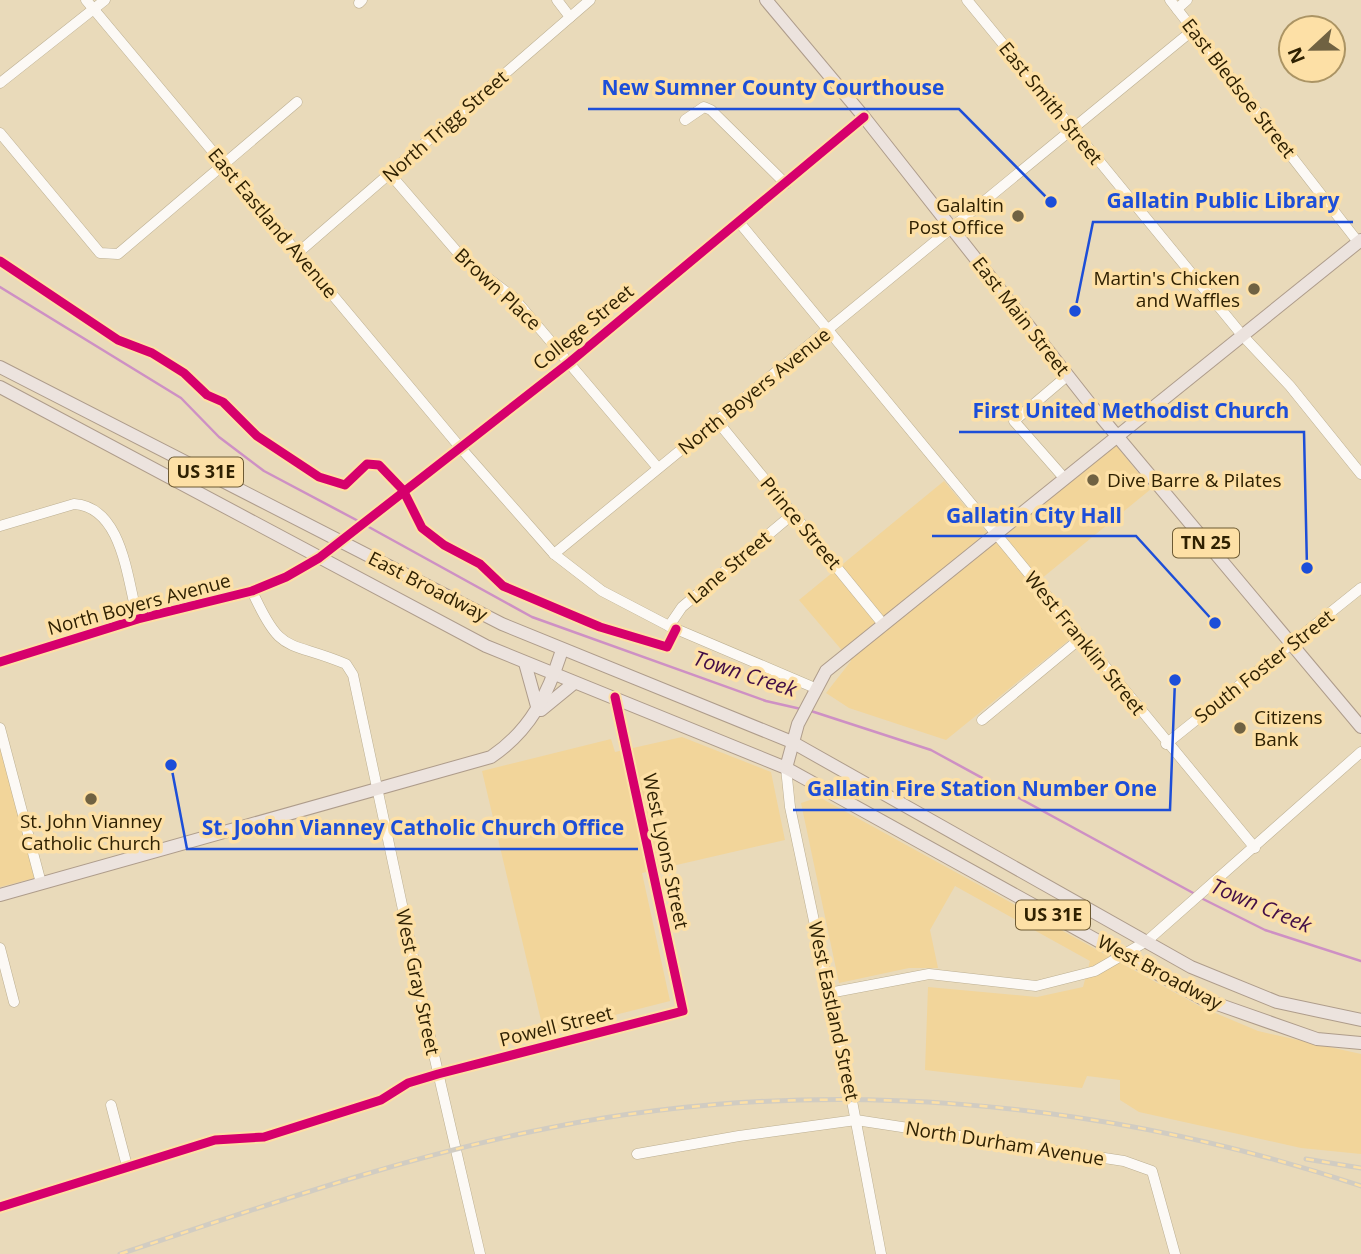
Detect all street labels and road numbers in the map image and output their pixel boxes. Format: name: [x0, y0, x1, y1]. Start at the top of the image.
street label: East Bledsoe Street: [1176, 13, 1302, 163]
street label: East Smith Street: [993, 36, 1109, 170]
street label: North Trigg Street: [377, 64, 514, 188]
street label: East Eastland Avenue: [202, 142, 344, 304]
street label: Brown Place: [449, 242, 547, 336]
street label: East Main Street: [966, 251, 1076, 381]
street label: College Street: [527, 278, 639, 376]
street label: North Boyers Avenue: [673, 322, 835, 460]
road number: US 31E: [169, 458, 243, 486]
street label: Prince Street: [755, 471, 848, 575]
street label: Lane Street: [682, 525, 776, 609]
road number: TN 25: [1173, 528, 1239, 558]
street label: East Broadway: [364, 545, 492, 627]
street label: West Franklin Street: [1019, 566, 1151, 721]
street label: North Boyers Avenue: [45, 567, 233, 641]
street label: South Foster Street: [1189, 603, 1339, 729]
street label: West Lyons Street: [637, 771, 695, 931]
road number: US 31E: [1016, 900, 1090, 930]
street label: West Gray Street: [390, 907, 446, 1058]
street label: West Eastland Street: [802, 919, 866, 1103]
street label: West Broadway: [1093, 928, 1227, 1016]
street label: Powell Street: [497, 999, 616, 1053]
street label: North Durham Avenue: [904, 1114, 1106, 1172]

